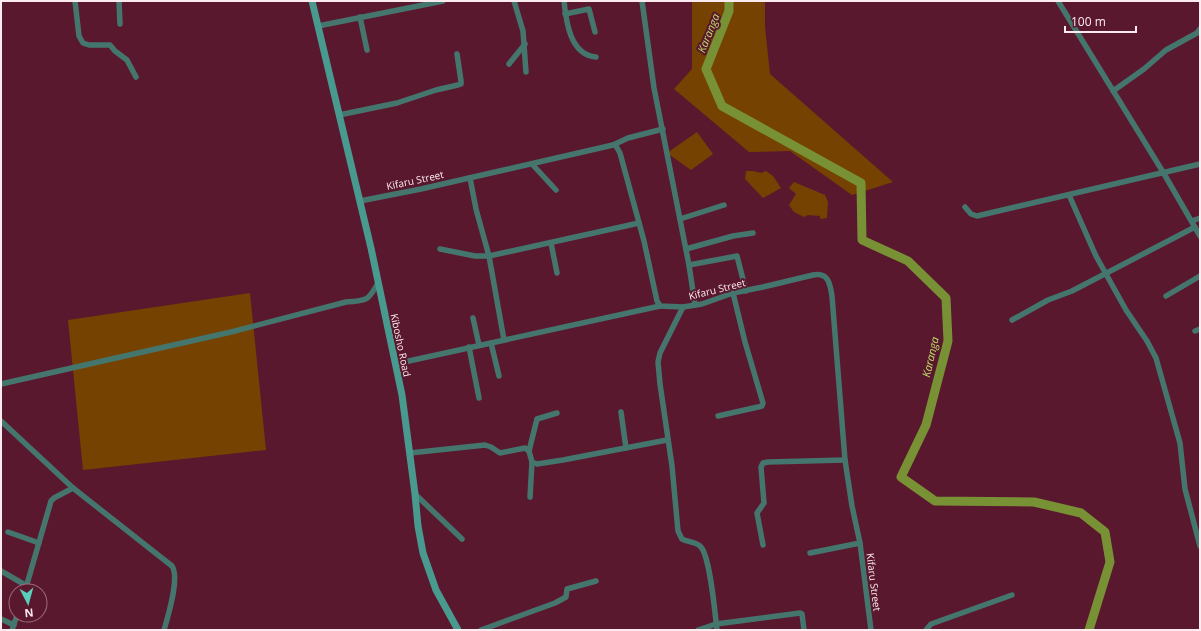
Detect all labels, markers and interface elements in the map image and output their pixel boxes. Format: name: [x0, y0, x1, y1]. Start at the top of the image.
scale bar: [1065, 8, 1136, 34]
water label: Karanga: [693, 11, 723, 55]
text: 100 m: [1071, 13, 1106, 30]
street label: Kifaru Street: [385, 167, 445, 193]
street label: Kifaru Street: [687, 275, 747, 303]
street label: Kibosho Road: [387, 312, 415, 378]
water label: Karanga: [918, 335, 942, 379]
street label: Kifaru Street: [863, 552, 885, 612]
north arrow: [8, 583, 48, 623]
text: N: [24, 606, 34, 621]

